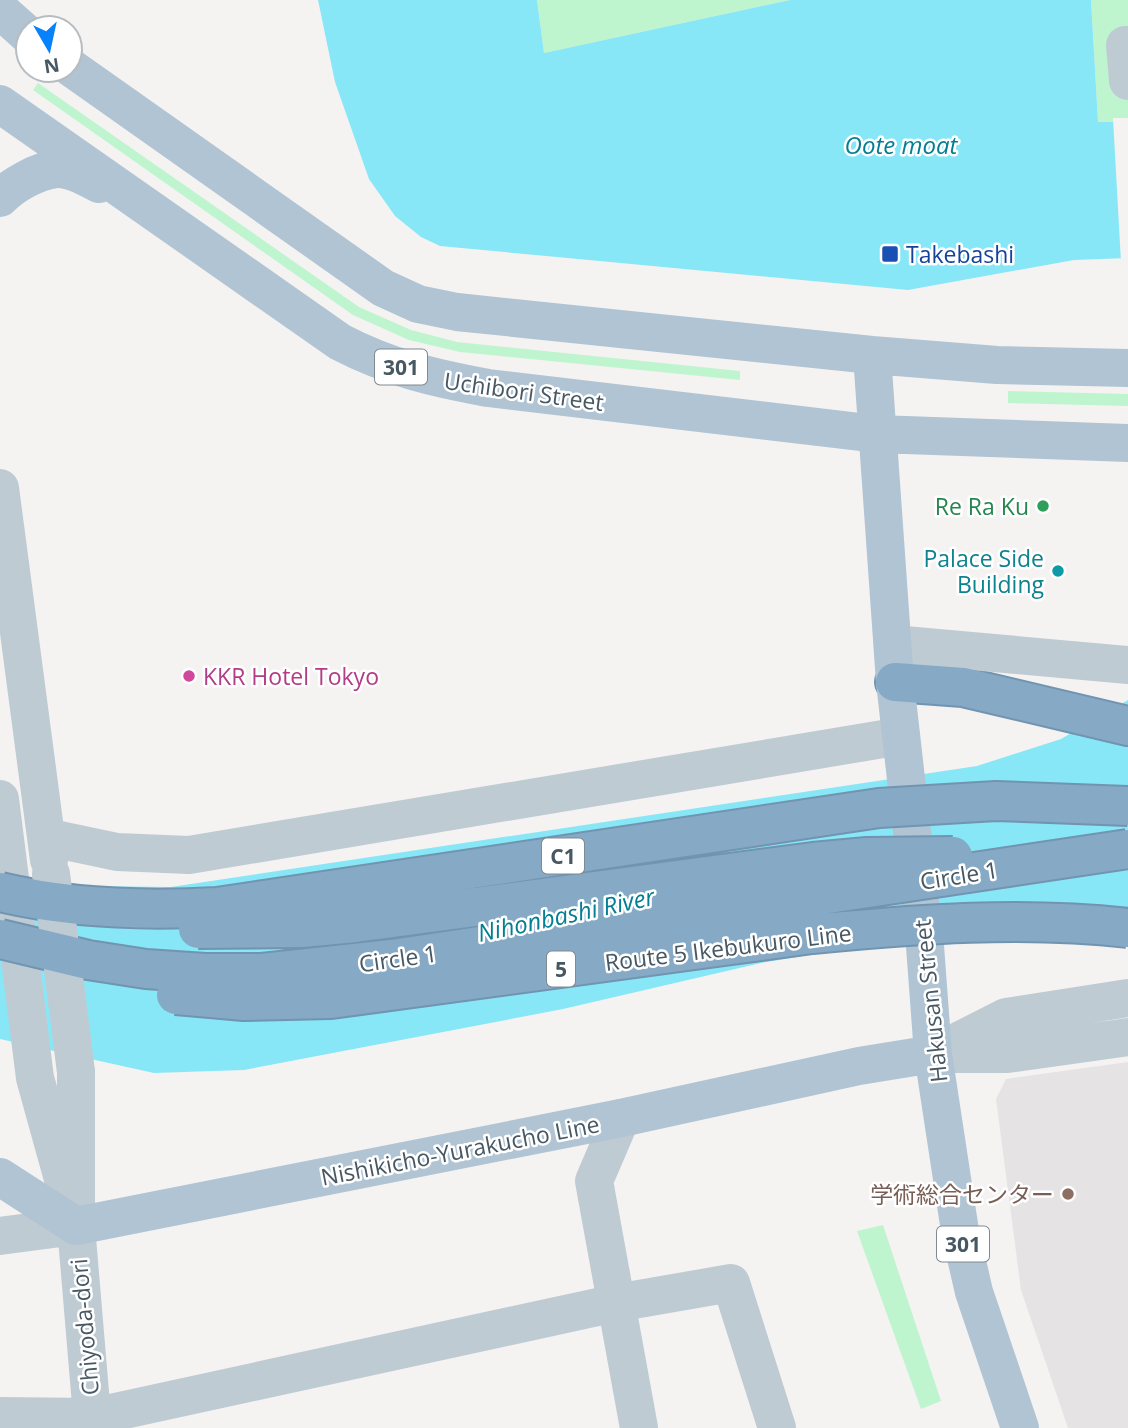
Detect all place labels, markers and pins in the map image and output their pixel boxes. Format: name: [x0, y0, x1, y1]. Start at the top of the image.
place label: Takebashi: [906, 238, 1014, 270]
marker: Takebashi: [880, 244, 900, 264]
place label: Re Ra Ku: [935, 490, 1029, 522]
marker: Re Ra Ku: [1035, 498, 1051, 514]
place label: Palace Side Building: [923, 542, 1044, 600]
marker: Palace Side Building: [1050, 563, 1066, 579]
place label: KKR Hotel Tokyo: [203, 660, 379, 692]
marker: KKR Hotel Tokyo: [181, 668, 197, 684]
place label: 学術総合センター: [870, 1178, 1054, 1210]
marker: 学術総合センター: [1060, 1186, 1076, 1202]

